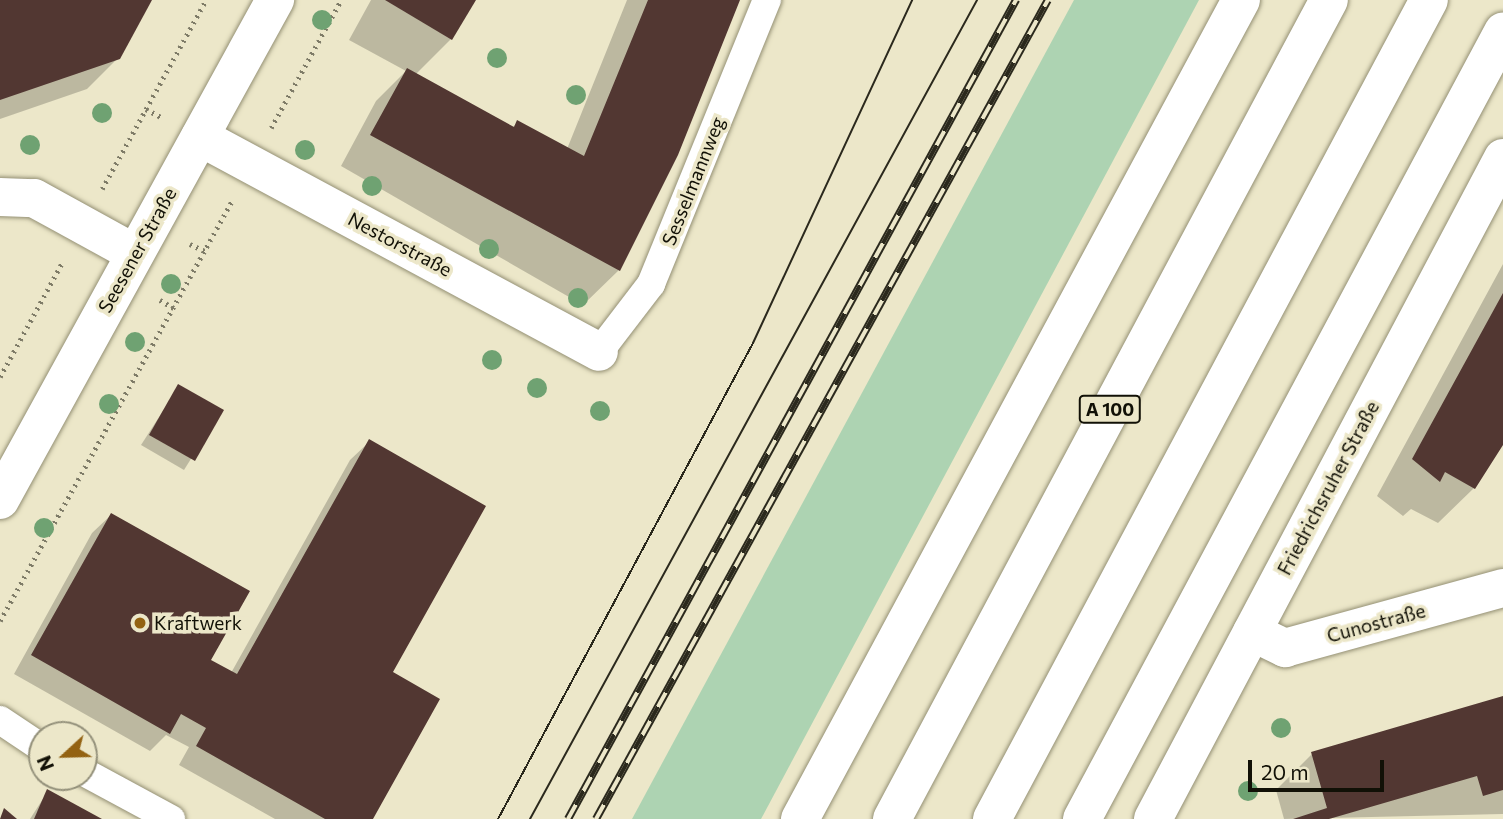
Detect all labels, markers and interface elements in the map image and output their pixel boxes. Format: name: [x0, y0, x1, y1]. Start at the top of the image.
street label: Sesselmannweg: [657, 113, 729, 249]
street label: Seesener Straße: [93, 183, 181, 317]
street label: Nestorstraße: [344, 207, 456, 281]
road number: A 100: [1078, 394, 1142, 424]
street label: Friedrichsruher Straße: [1273, 397, 1383, 579]
street label: Cunostraße: [1324, 599, 1428, 647]
place label: Kraftwerk: [154, 612, 242, 634]
marker: Kraftwerk: [132, 615, 148, 631]
north arrow: [28, 721, 98, 791]
scale bar: [1251, 746, 1388, 790]
text: N: [32, 752, 58, 774]
text: 20 m: [1261, 759, 1309, 784]

